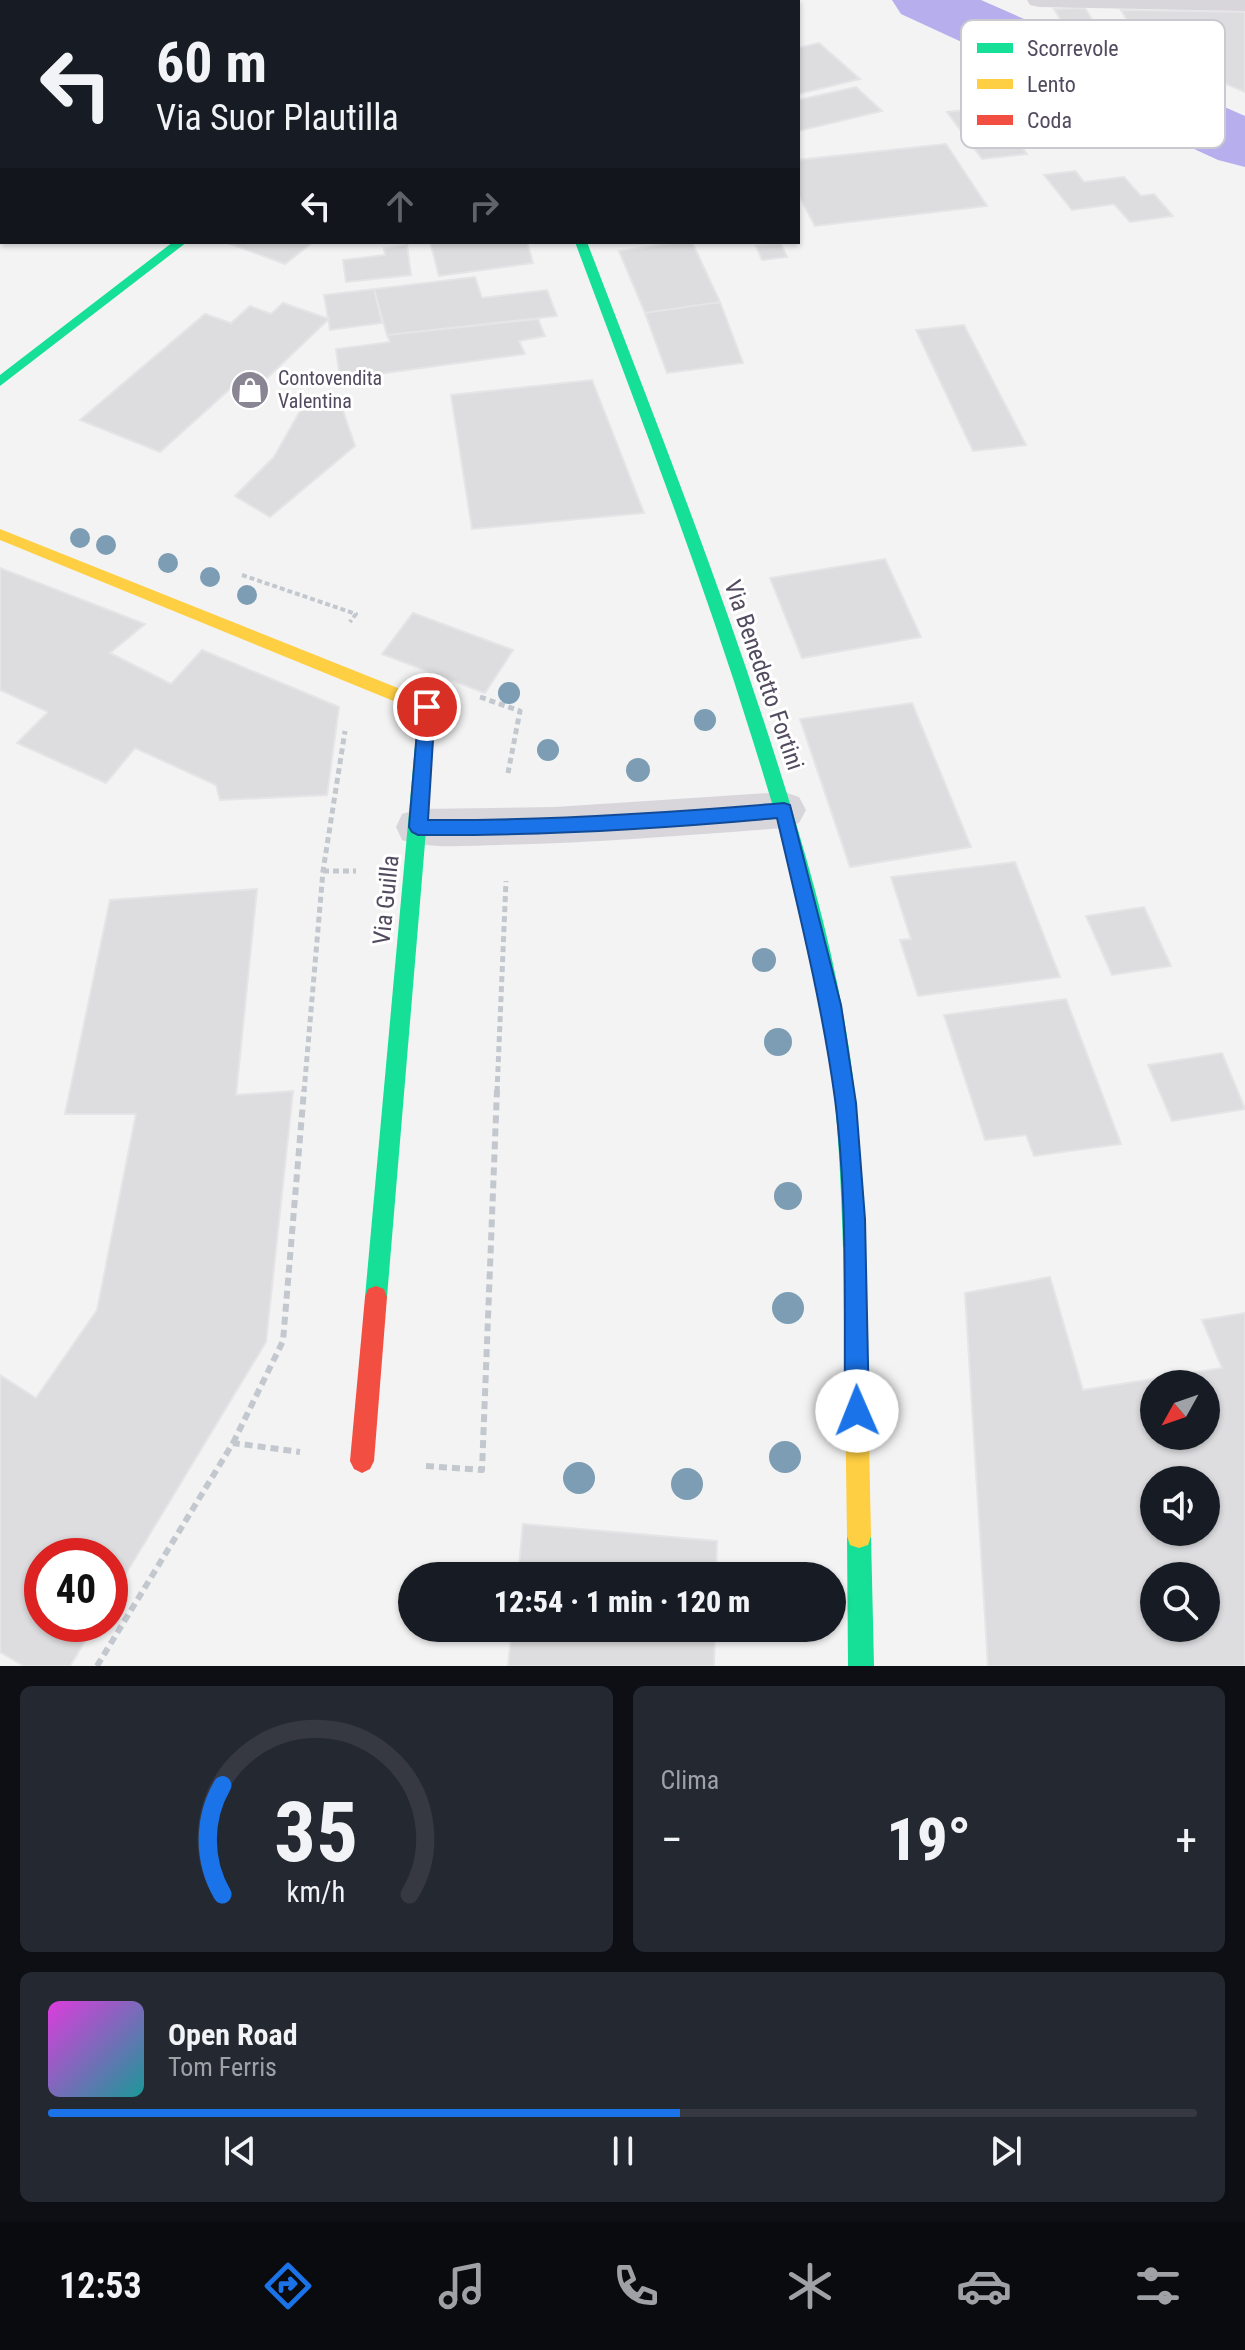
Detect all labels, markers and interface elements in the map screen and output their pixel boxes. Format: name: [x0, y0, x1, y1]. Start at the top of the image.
legend: [961, 20, 1225, 148]
text: 60 m: [156, 30, 267, 96]
icon: left: [24, 32, 128, 136]
text: Scorrevole: [1027, 36, 1119, 61]
text: Lento: [1027, 72, 1076, 97]
text: Via Suor Plautilla: [156, 97, 399, 139]
text: Coda: [1027, 108, 1072, 133]
icon: left: [294, 184, 338, 228]
icon: ahead: [378, 184, 422, 228]
icon: right: [462, 184, 506, 228]
place label: Contovendita Valentina: [278, 366, 382, 413]
shop icon: Contovendita Valentina: [229, 369, 271, 411]
street label: Via Benedetto Fortini: [718, 576, 810, 774]
pin: [393, 673, 461, 741]
icon: arrive: [405, 685, 449, 729]
street label: Via Guilla: [367, 854, 405, 946]
position arrow: [815, 1369, 899, 1453]
north arrow: [1140, 1370, 1220, 1450]
map controls: [1140, 1370, 1220, 1642]
button: sound: [1140, 1466, 1220, 1546]
speed limit sign: 40: [24, 1538, 128, 1642]
button: search: [1140, 1562, 1220, 1642]
text: 12:54 · 1 min · 120 m: [494, 1584, 750, 1619]
text: Clima: [661, 1765, 719, 1795]
text: 35: [274, 1784, 358, 1881]
text: 19°: [887, 1804, 971, 1875]
text: −: [661, 1814, 683, 1866]
text: +: [1175, 1814, 1197, 1866]
text: km/h: [287, 1875, 346, 1909]
text: Open Road: [168, 2017, 298, 2052]
text: Tom Ferris: [168, 2052, 277, 2082]
icon: previous: [218, 2129, 262, 2173]
icon: pause: [601, 2129, 645, 2173]
icon: next: [984, 2129, 1028, 2173]
icon: directions: [260, 2258, 316, 2314]
icon: music: [434, 2258, 490, 2314]
icon: phone: [608, 2258, 664, 2314]
icon: climate: [782, 2258, 838, 2314]
icon: car: [956, 2258, 1012, 2314]
icon: filters: [1130, 2258, 1186, 2314]
text: 12:53: [59, 2265, 142, 2307]

